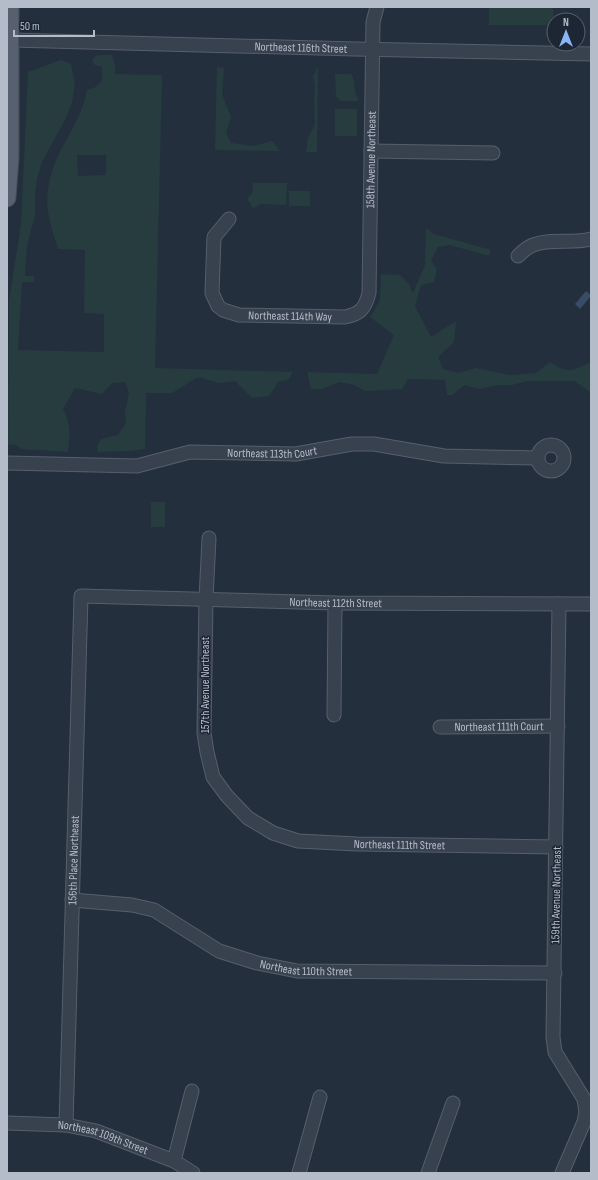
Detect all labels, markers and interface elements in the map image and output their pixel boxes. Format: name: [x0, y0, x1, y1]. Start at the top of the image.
scale bar: [14, 12, 94, 38]
north arrow: [546, 12, 586, 52]
text: N: [563, 16, 569, 29]
text: 50 m: [20, 19, 40, 34]
street label: Northeast 116th Street: [254, 39, 348, 57]
street label: 158th Avenue Northeast: [363, 111, 380, 208]
street label: Northeast 114th Way: [248, 308, 332, 325]
street label: Northeast 113th Court: [227, 443, 319, 462]
street label: Northeast 112th Street: [289, 595, 382, 611]
street label: 157th Avenue Northeast: [198, 636, 213, 733]
street label: Northeast 111th Court: [454, 719, 544, 735]
street label: 156th Place Northeast: [65, 815, 83, 905]
street label: Northeast 111th Street: [353, 837, 446, 853]
street label: 159th Avenue Northeast: [548, 846, 565, 944]
street label: Northeast 110th Street: [259, 957, 352, 979]
street label: Northeast 109th Street: [58, 1118, 150, 1158]

